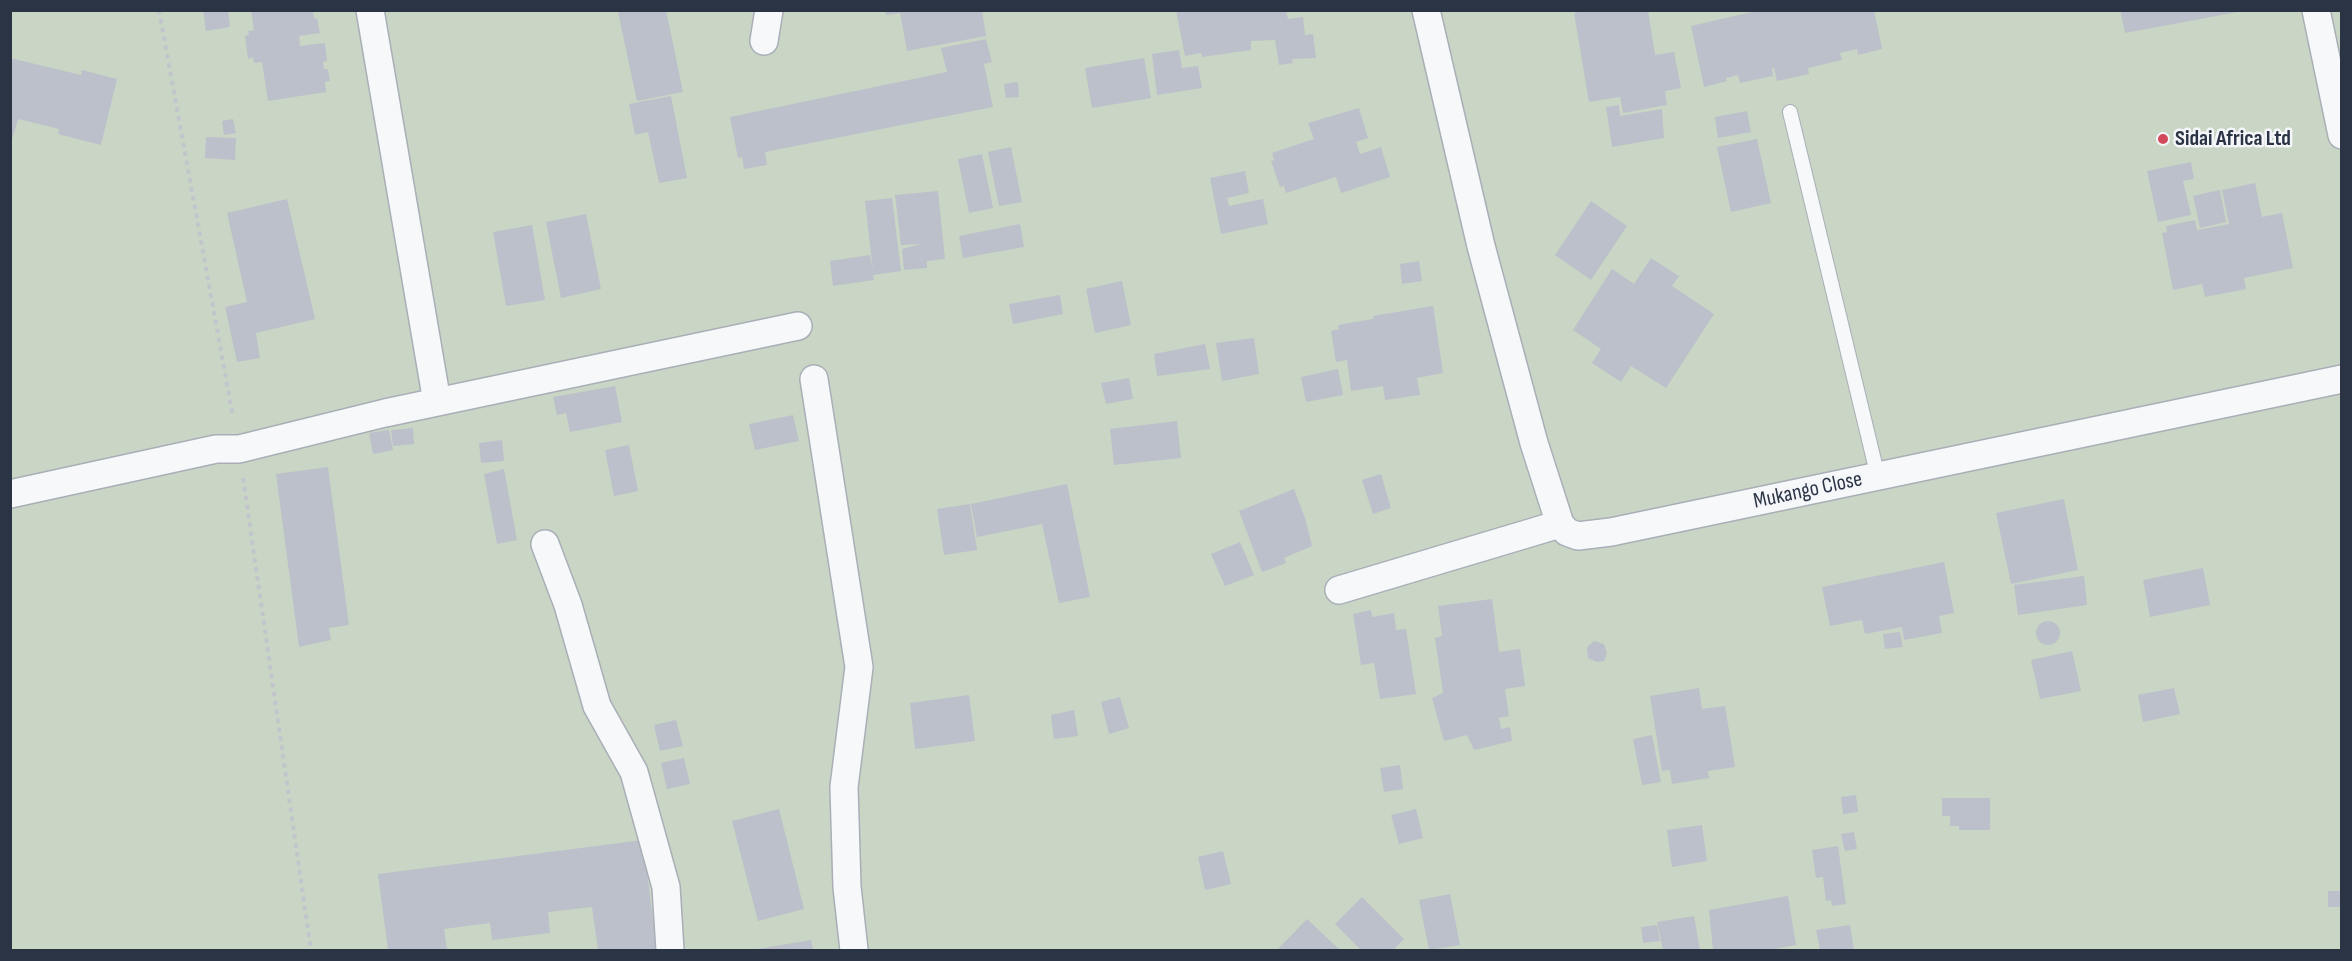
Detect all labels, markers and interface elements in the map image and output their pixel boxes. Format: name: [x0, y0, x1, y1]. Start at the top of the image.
place label: Sidai Africa Ltd: [2175, 126, 2291, 152]
marker: Sidai Africa Ltd: [2156, 132, 2170, 146]
street label: Mukango Close: [1751, 467, 1865, 515]

